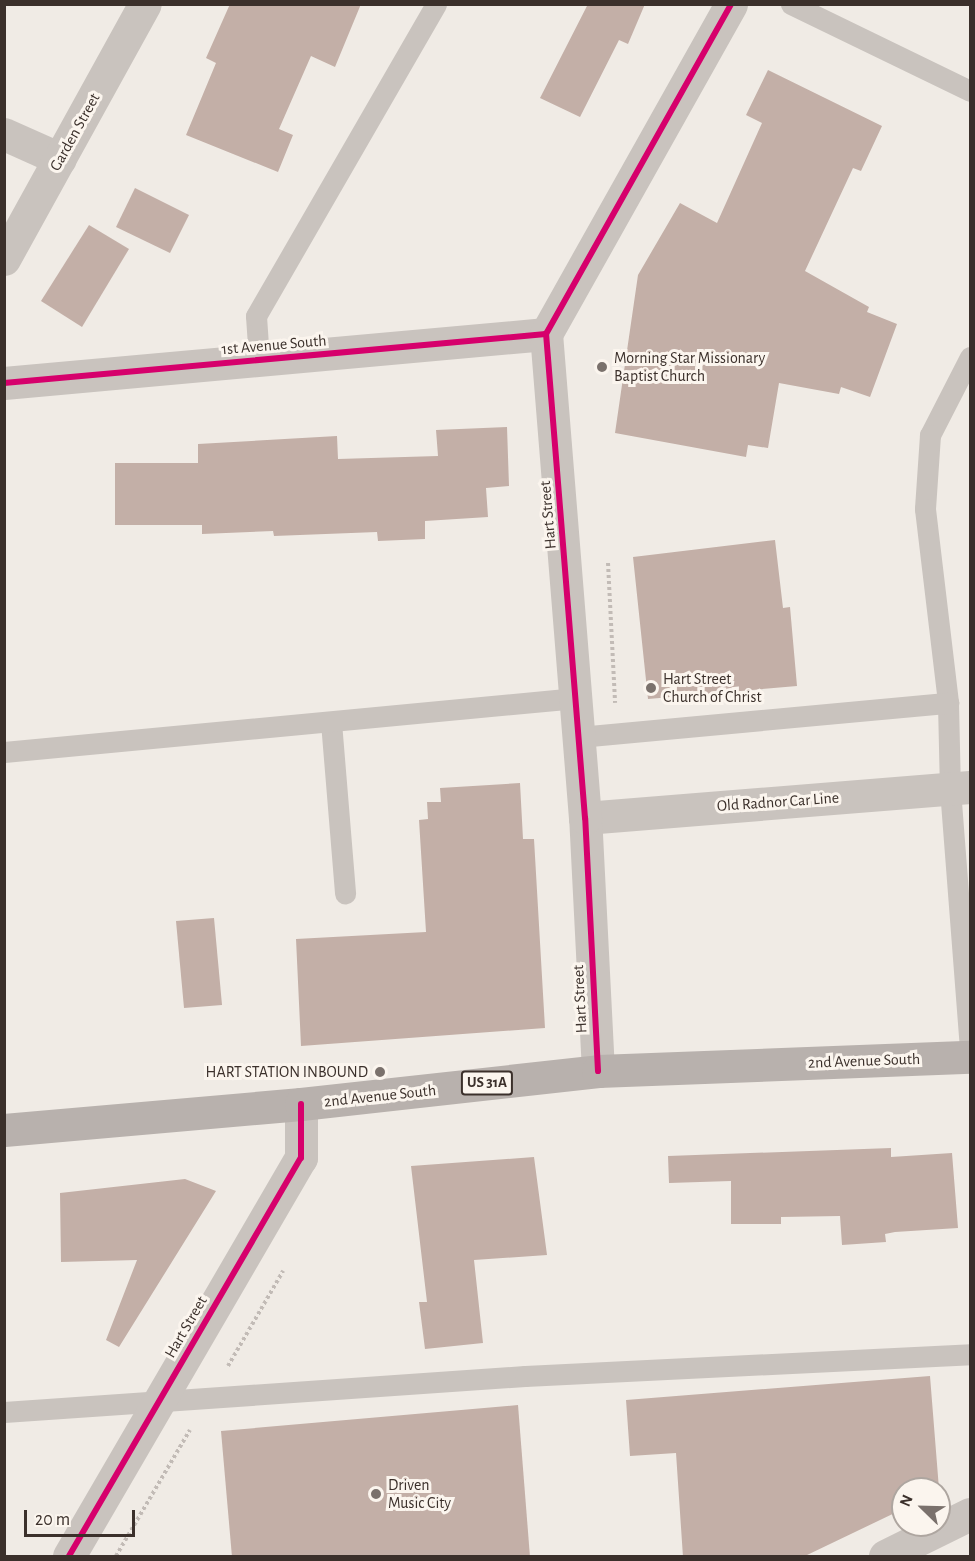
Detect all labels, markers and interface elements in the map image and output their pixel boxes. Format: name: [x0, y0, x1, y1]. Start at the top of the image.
street label: Garden Street: [46, 90, 104, 174]
street label: 1st Avenue South: [221, 331, 327, 359]
place label: Morning Star Missionary Baptist Church: [614, 348, 765, 386]
marker: Morning Star Missionary Baptist Church: [595, 360, 609, 374]
street label: Hart Street: [535, 480, 561, 550]
place label: Hart Street Church of Christ: [663, 669, 761, 707]
marker: Hart Street Church of Christ: [644, 681, 658, 695]
street label: Old Radnor Car Line: [716, 788, 840, 816]
street label: Hart Street: [569, 964, 591, 1034]
street label: 2nd Avenue South: [807, 1049, 921, 1073]
place label: HART STATION INBOUND: [206, 1062, 368, 1082]
marker: HART STATION INBOUND: [373, 1065, 387, 1079]
road number: US 31A: [460, 1071, 514, 1095]
street label: 2nd Avenue South: [323, 1081, 437, 1111]
street label: Hart Street: [161, 1293, 211, 1361]
place label: Driven Music City: [388, 1475, 451, 1513]
north arrow: [891, 1477, 951, 1537]
marker: Driven Music City: [369, 1487, 383, 1501]
text: N: [897, 1493, 916, 1509]
scale bar: [27, 1498, 138, 1536]
text: 20 m: [35, 1511, 70, 1529]

